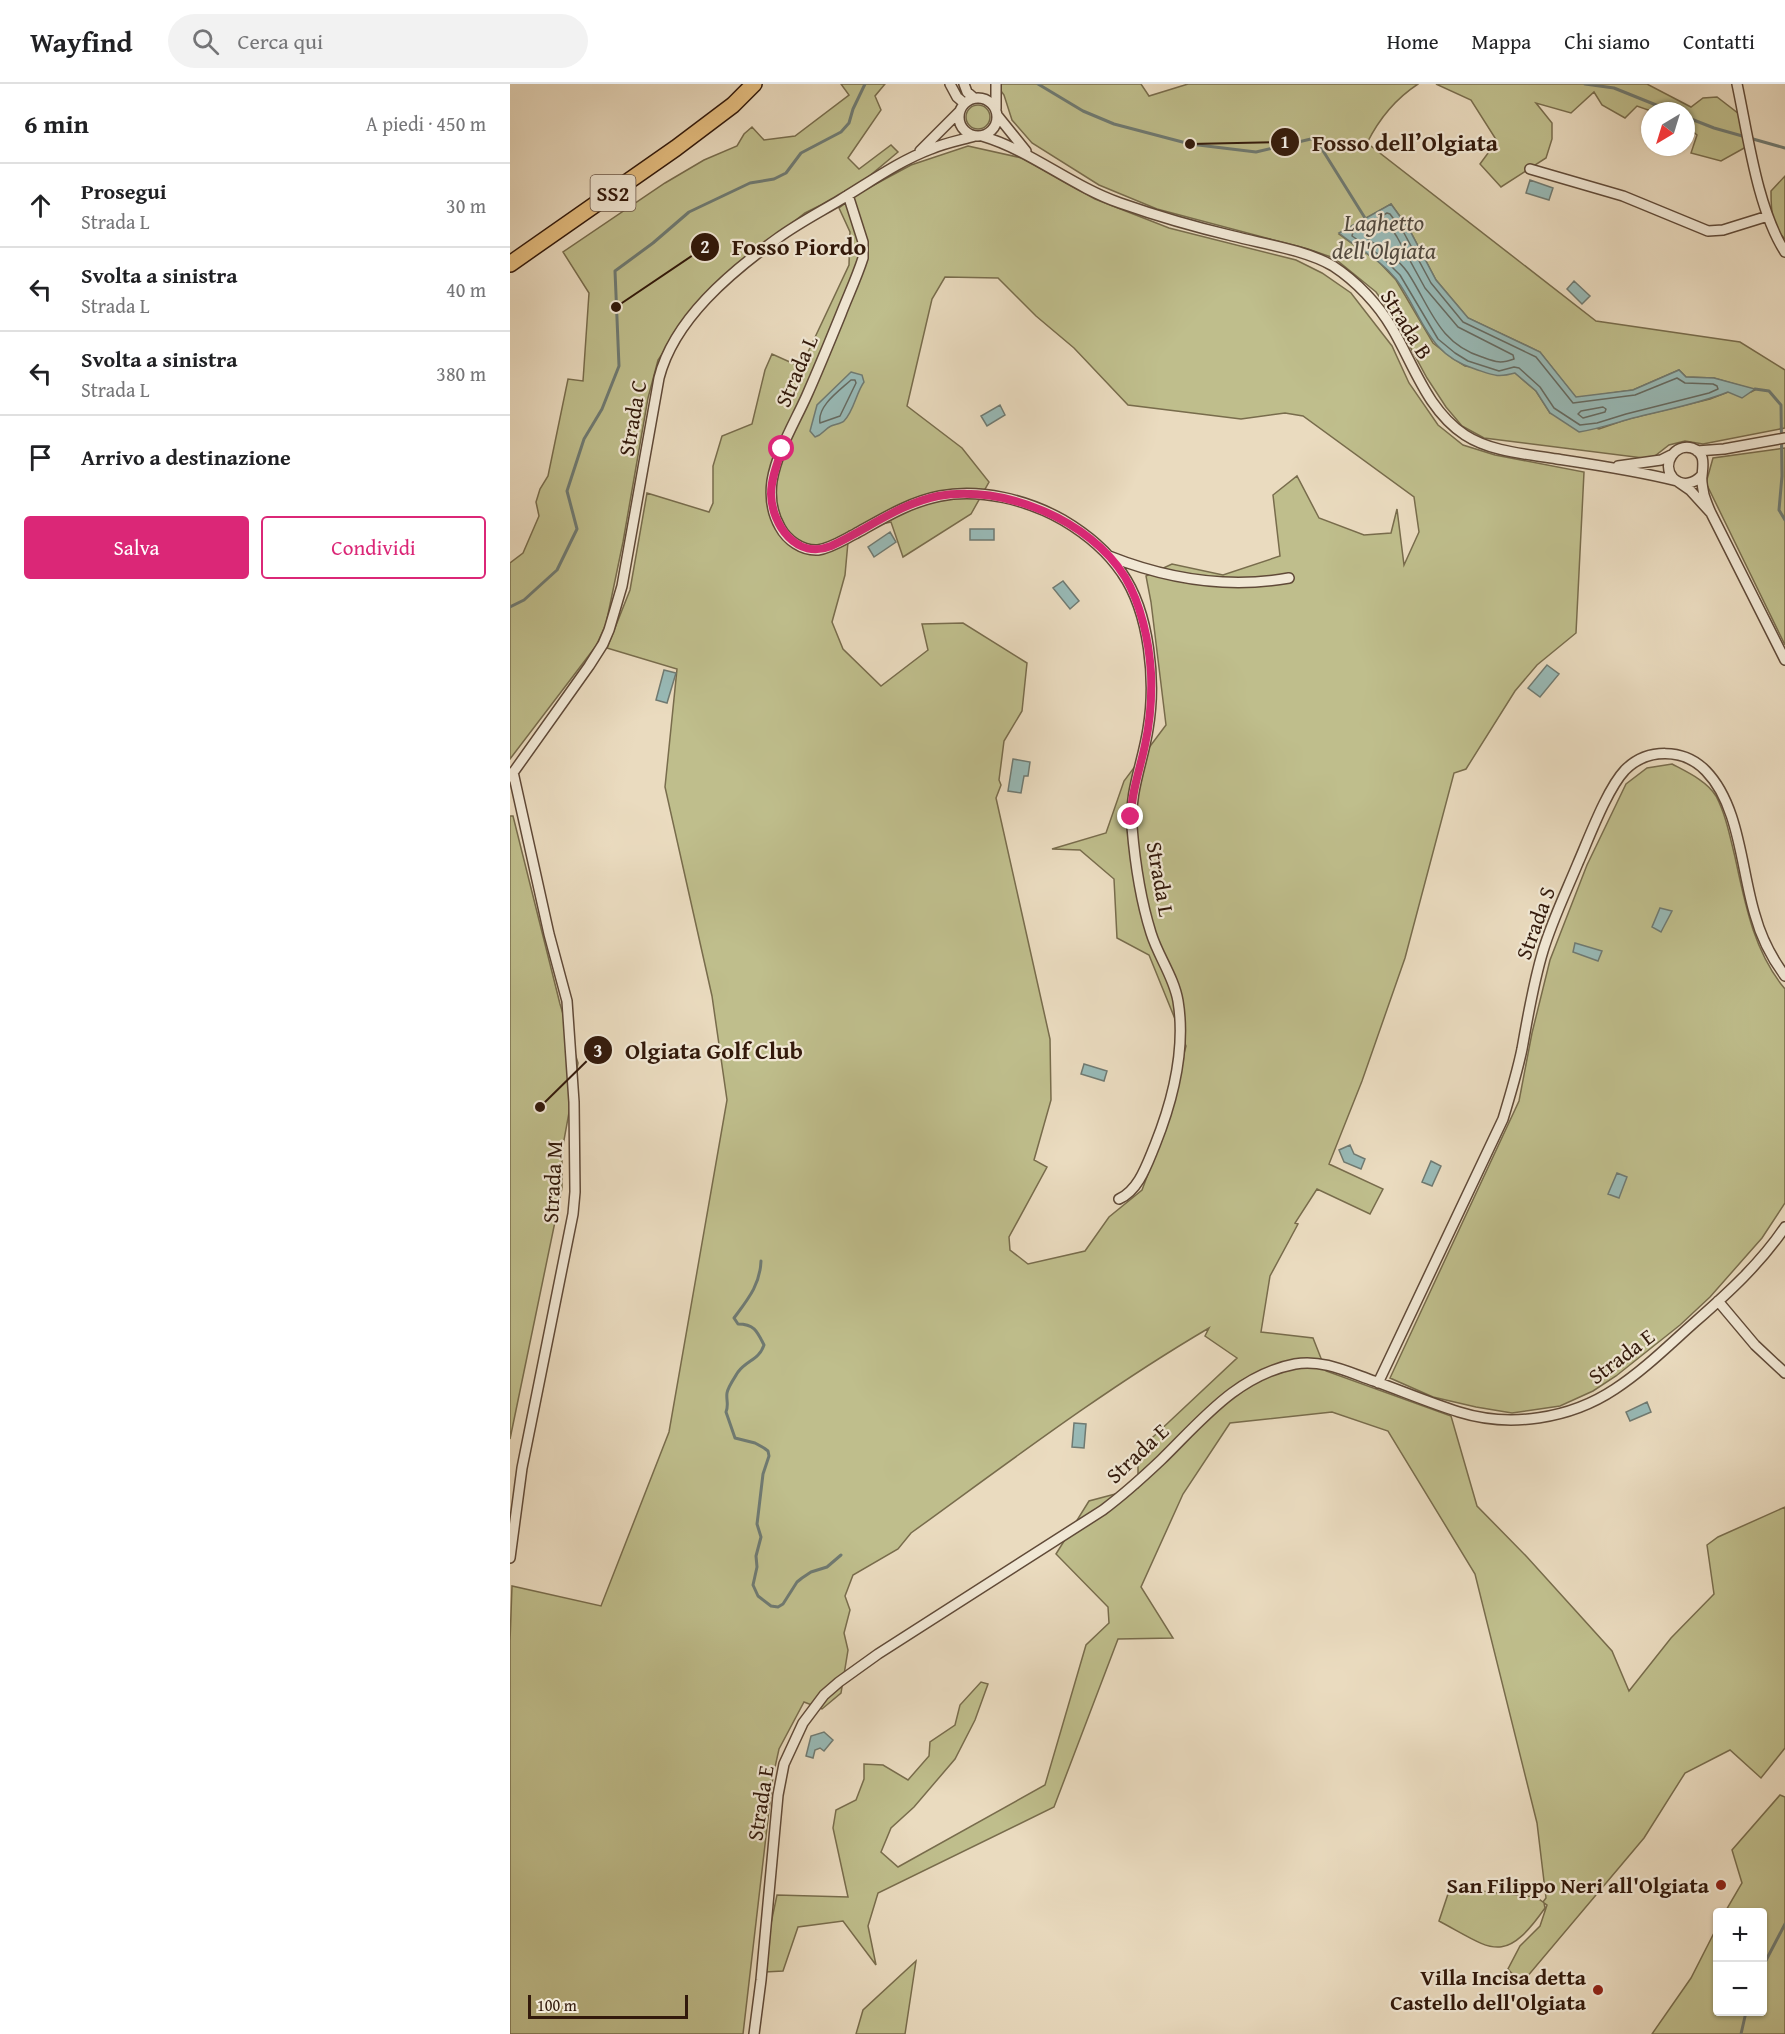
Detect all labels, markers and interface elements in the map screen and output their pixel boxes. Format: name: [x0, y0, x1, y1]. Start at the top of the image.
search box: [168, 14, 588, 68]
text: Wayfind: [30, 21, 132, 62]
icon: search: [189, 25, 222, 58]
text: Cerca qui: [237, 25, 323, 57]
text: Home: [1387, 26, 1439, 57]
text: Mappa: [1472, 26, 1531, 57]
text: Chi siamo: [1564, 26, 1650, 57]
text: Contatti: [1683, 26, 1755, 57]
north arrow: [1641, 102, 1695, 156]
text: 6 min: [24, 104, 89, 143]
text: A piedi · 450 m: [366, 109, 486, 138]
callout: Fosso dell’Olgiata: [1270, 121, 1510, 163]
text: Fosso dell’Olgiata: [1312, 125, 1499, 160]
text: 1: [1280, 128, 1290, 155]
text: Prosegui: [81, 175, 167, 207]
road number: SS2: [590, 175, 636, 211]
icon: ahead: [24, 189, 57, 222]
text: 30 m: [446, 191, 486, 220]
water label: Laghetto dell'Olgiata: [1332, 205, 1436, 268]
text: Strada L: [81, 207, 150, 236]
callout: Fosso Piordo: [690, 226, 878, 268]
text: Fosso Piordo: [732, 229, 866, 264]
text: 2: [700, 233, 710, 260]
text: Svolta a sinistra: [81, 259, 238, 291]
icon: left: [24, 273, 57, 306]
text: 40 m: [446, 275, 486, 304]
street label: Strada B: [1373, 283, 1441, 365]
text: Strada L: [81, 291, 150, 320]
street label: Strada L: [767, 330, 826, 412]
text: Svolta a sinistra: [81, 343, 238, 375]
icon: left: [24, 357, 57, 390]
text: 380 m: [436, 359, 486, 388]
text: Strada L: [81, 375, 150, 404]
street label: Strada C: [610, 377, 654, 459]
route start: [768, 435, 794, 461]
icon: arrive: [24, 441, 57, 474]
text: Arrivo a destinazione: [81, 441, 291, 473]
button: Salva: [24, 516, 249, 579]
button: Condividi: [261, 516, 486, 579]
route end: [1117, 803, 1143, 829]
street label: Strada L: [1139, 839, 1183, 919]
street label: Strada S: [1507, 882, 1563, 964]
callout: Olgiata Golf Club: [583, 1029, 815, 1071]
text: Olgiata Golf Club: [625, 1033, 803, 1068]
text: 3: [593, 1037, 603, 1064]
street label: Strada M: [534, 1140, 570, 1224]
street label: Strada E: [1581, 1320, 1661, 1392]
street label: Strada E: [1098, 1415, 1176, 1491]
street label: Strada E: [738, 1763, 782, 1843]
place label: San Filippo Neri all'Olgiata: [1447, 1869, 1710, 1901]
marker: San Filippo Neri all'Olgiata: [1714, 1878, 1728, 1892]
map controls: [1713, 1908, 1767, 2016]
button: +: [1713, 1908, 1767, 1962]
place label: Villa Incisa detta Castello dell'Olgiata: [1390, 1961, 1587, 2018]
button: −: [1713, 1962, 1767, 2016]
marker: Villa Incisa detta Castello dell'Olgiata: [1591, 1983, 1605, 1997]
scale bar: [528, 1992, 688, 2020]
text: 100 m: [537, 1993, 577, 2017]

